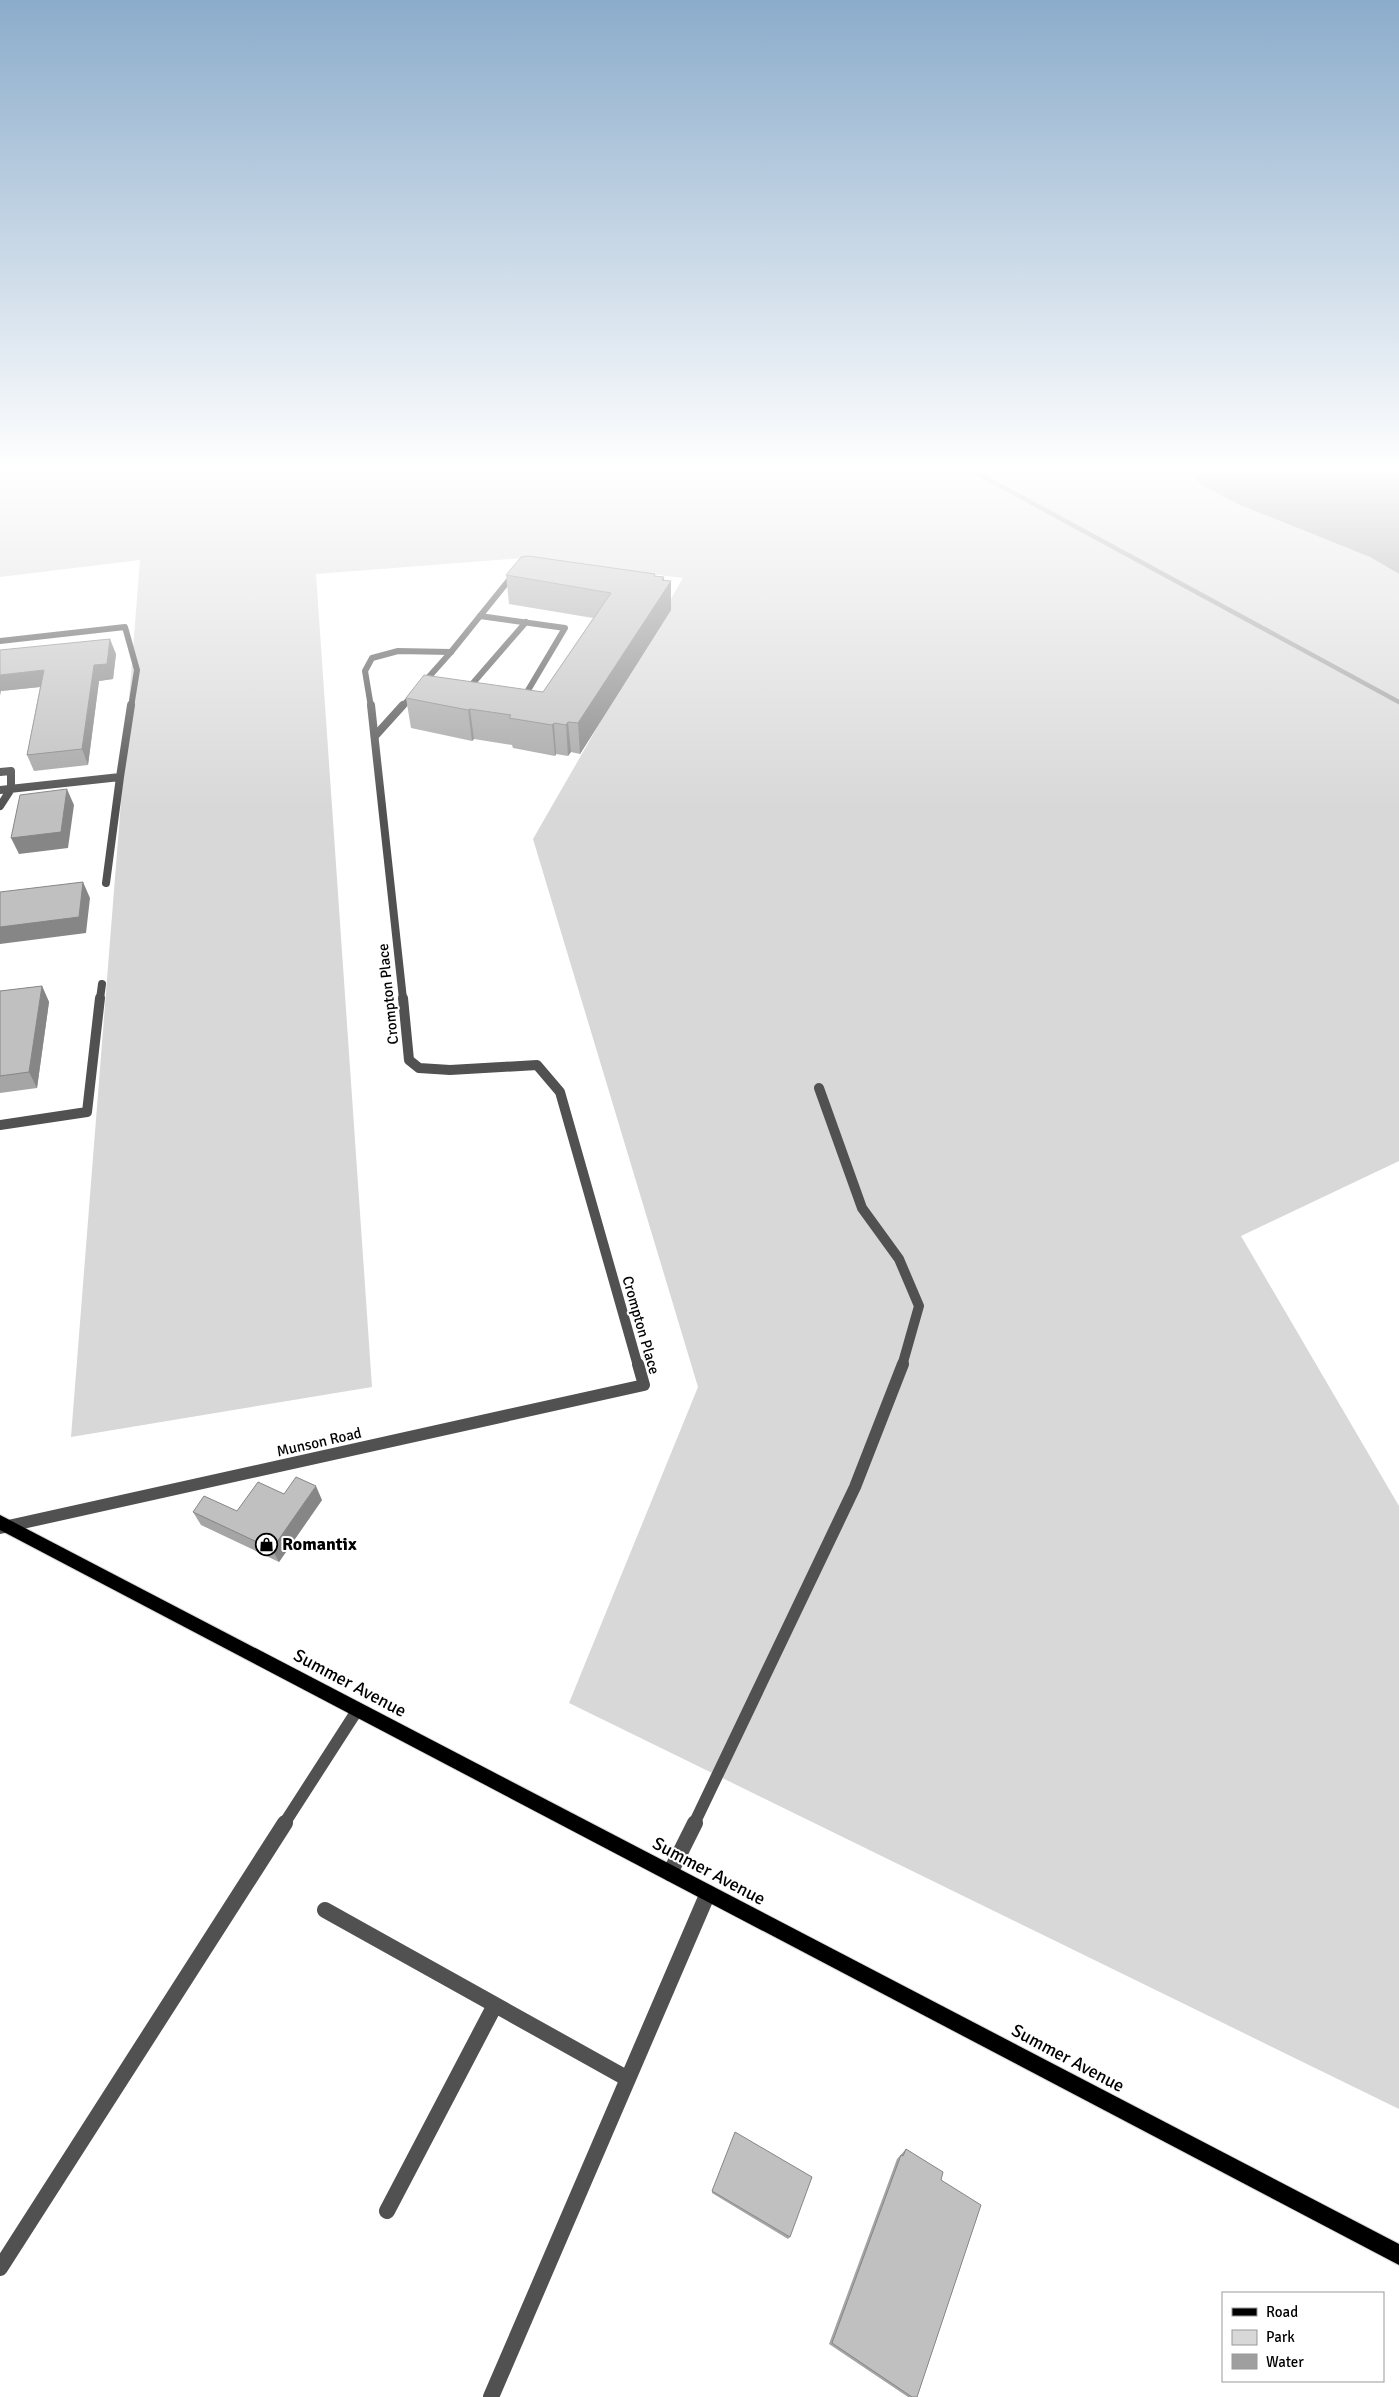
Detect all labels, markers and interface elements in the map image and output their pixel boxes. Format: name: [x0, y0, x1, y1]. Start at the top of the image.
street label: Crompton Place: [374, 943, 402, 1045]
street label: Crompton Place: [618, 1274, 664, 1376]
street label: Munson Road: [275, 1423, 363, 1460]
shop icon: Romantix: [254, 1532, 278, 1556]
place label: Romantix: [282, 1533, 357, 1555]
street label: Summer Avenue: [290, 1644, 410, 1722]
street label: Summer Avenue: [649, 1832, 769, 1910]
street label: Summer Avenue: [1008, 2019, 1128, 2097]
legend: [1222, 2292, 1384, 2382]
text: Road: [1266, 2303, 1298, 2321]
text: Park: [1266, 2328, 1295, 2346]
text: Water: [1266, 2353, 1304, 2371]

